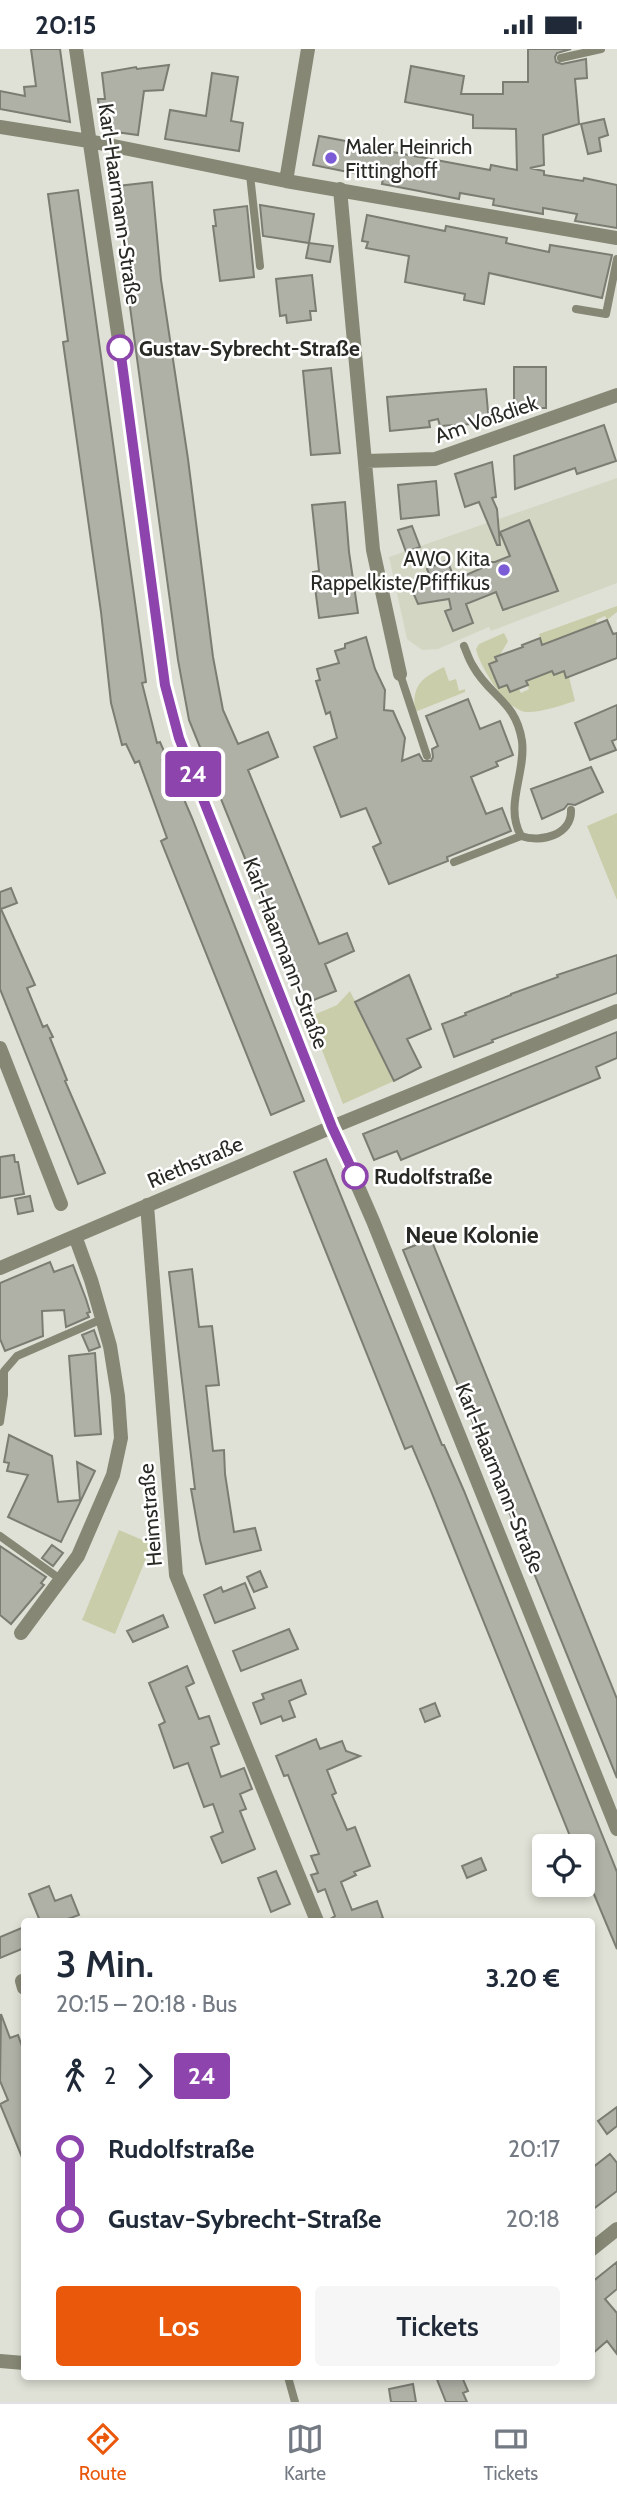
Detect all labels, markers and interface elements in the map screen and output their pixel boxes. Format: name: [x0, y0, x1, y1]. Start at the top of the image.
text: 20:15: [35, 9, 96, 41]
street label: Karl-Haarmann-Straße: [94, 102, 147, 306]
place label: Maler Heinrich Fittinghoff: [345, 134, 472, 183]
marker: Maler Heinrich Fittinghoff: [323, 150, 339, 166]
marker: Gustav-Sybrecht-Straße: [107, 335, 133, 361]
place label: Gustav-Sybrecht-Straße: [139, 336, 360, 361]
street label: Am Voßdiek: [431, 390, 541, 448]
place label: AWO Kita Rappelkiste/Pfiffikus: [310, 546, 490, 595]
marker: AWO Kita Rappelkiste/Pfiffikus: [496, 562, 512, 578]
line badge: 24: [162, 751, 224, 797]
text: 24: [179, 759, 207, 788]
street label: Karl-Haarmann-Straße: [238, 854, 334, 1052]
street label: Riethstraße: [143, 1131, 247, 1193]
marker: Rudolfstraße: [342, 1163, 368, 1189]
place label: Rudolfstraße: [374, 1164, 492, 1189]
district label: Neue Kolonie: [405, 1221, 539, 1249]
street label: Karl-Haarmann-Straße: [450, 1379, 550, 1577]
street label: Heimstraße: [133, 1462, 167, 1568]
map controls: [532, 1834, 595, 1897]
button: locate: [532, 1834, 595, 1897]
text: 3 Min.: [56, 1940, 154, 1987]
text: 3.20 €: [486, 1962, 560, 1994]
text: 20:15 – 20:18 · Bus: [56, 1990, 237, 2018]
icon: walk: [56, 2057, 94, 2095]
icon: forward: [126, 2057, 164, 2095]
text: 24: [188, 2061, 216, 2090]
text: 2: [104, 2062, 116, 2090]
text: Rudolfstraße: [108, 2133, 254, 2165]
text: 20:17: [508, 2135, 560, 2163]
text: Gustav-Sybrecht-Straße: [108, 2203, 382, 2235]
text: 20:18: [506, 2205, 560, 2233]
button: Los: [56, 2286, 301, 2366]
button: Tickets: [315, 2286, 560, 2366]
tab: Route: [79, 2420, 126, 2485]
tab: Karte: [284, 2420, 326, 2485]
tab: Tickets: [483, 2420, 538, 2485]

